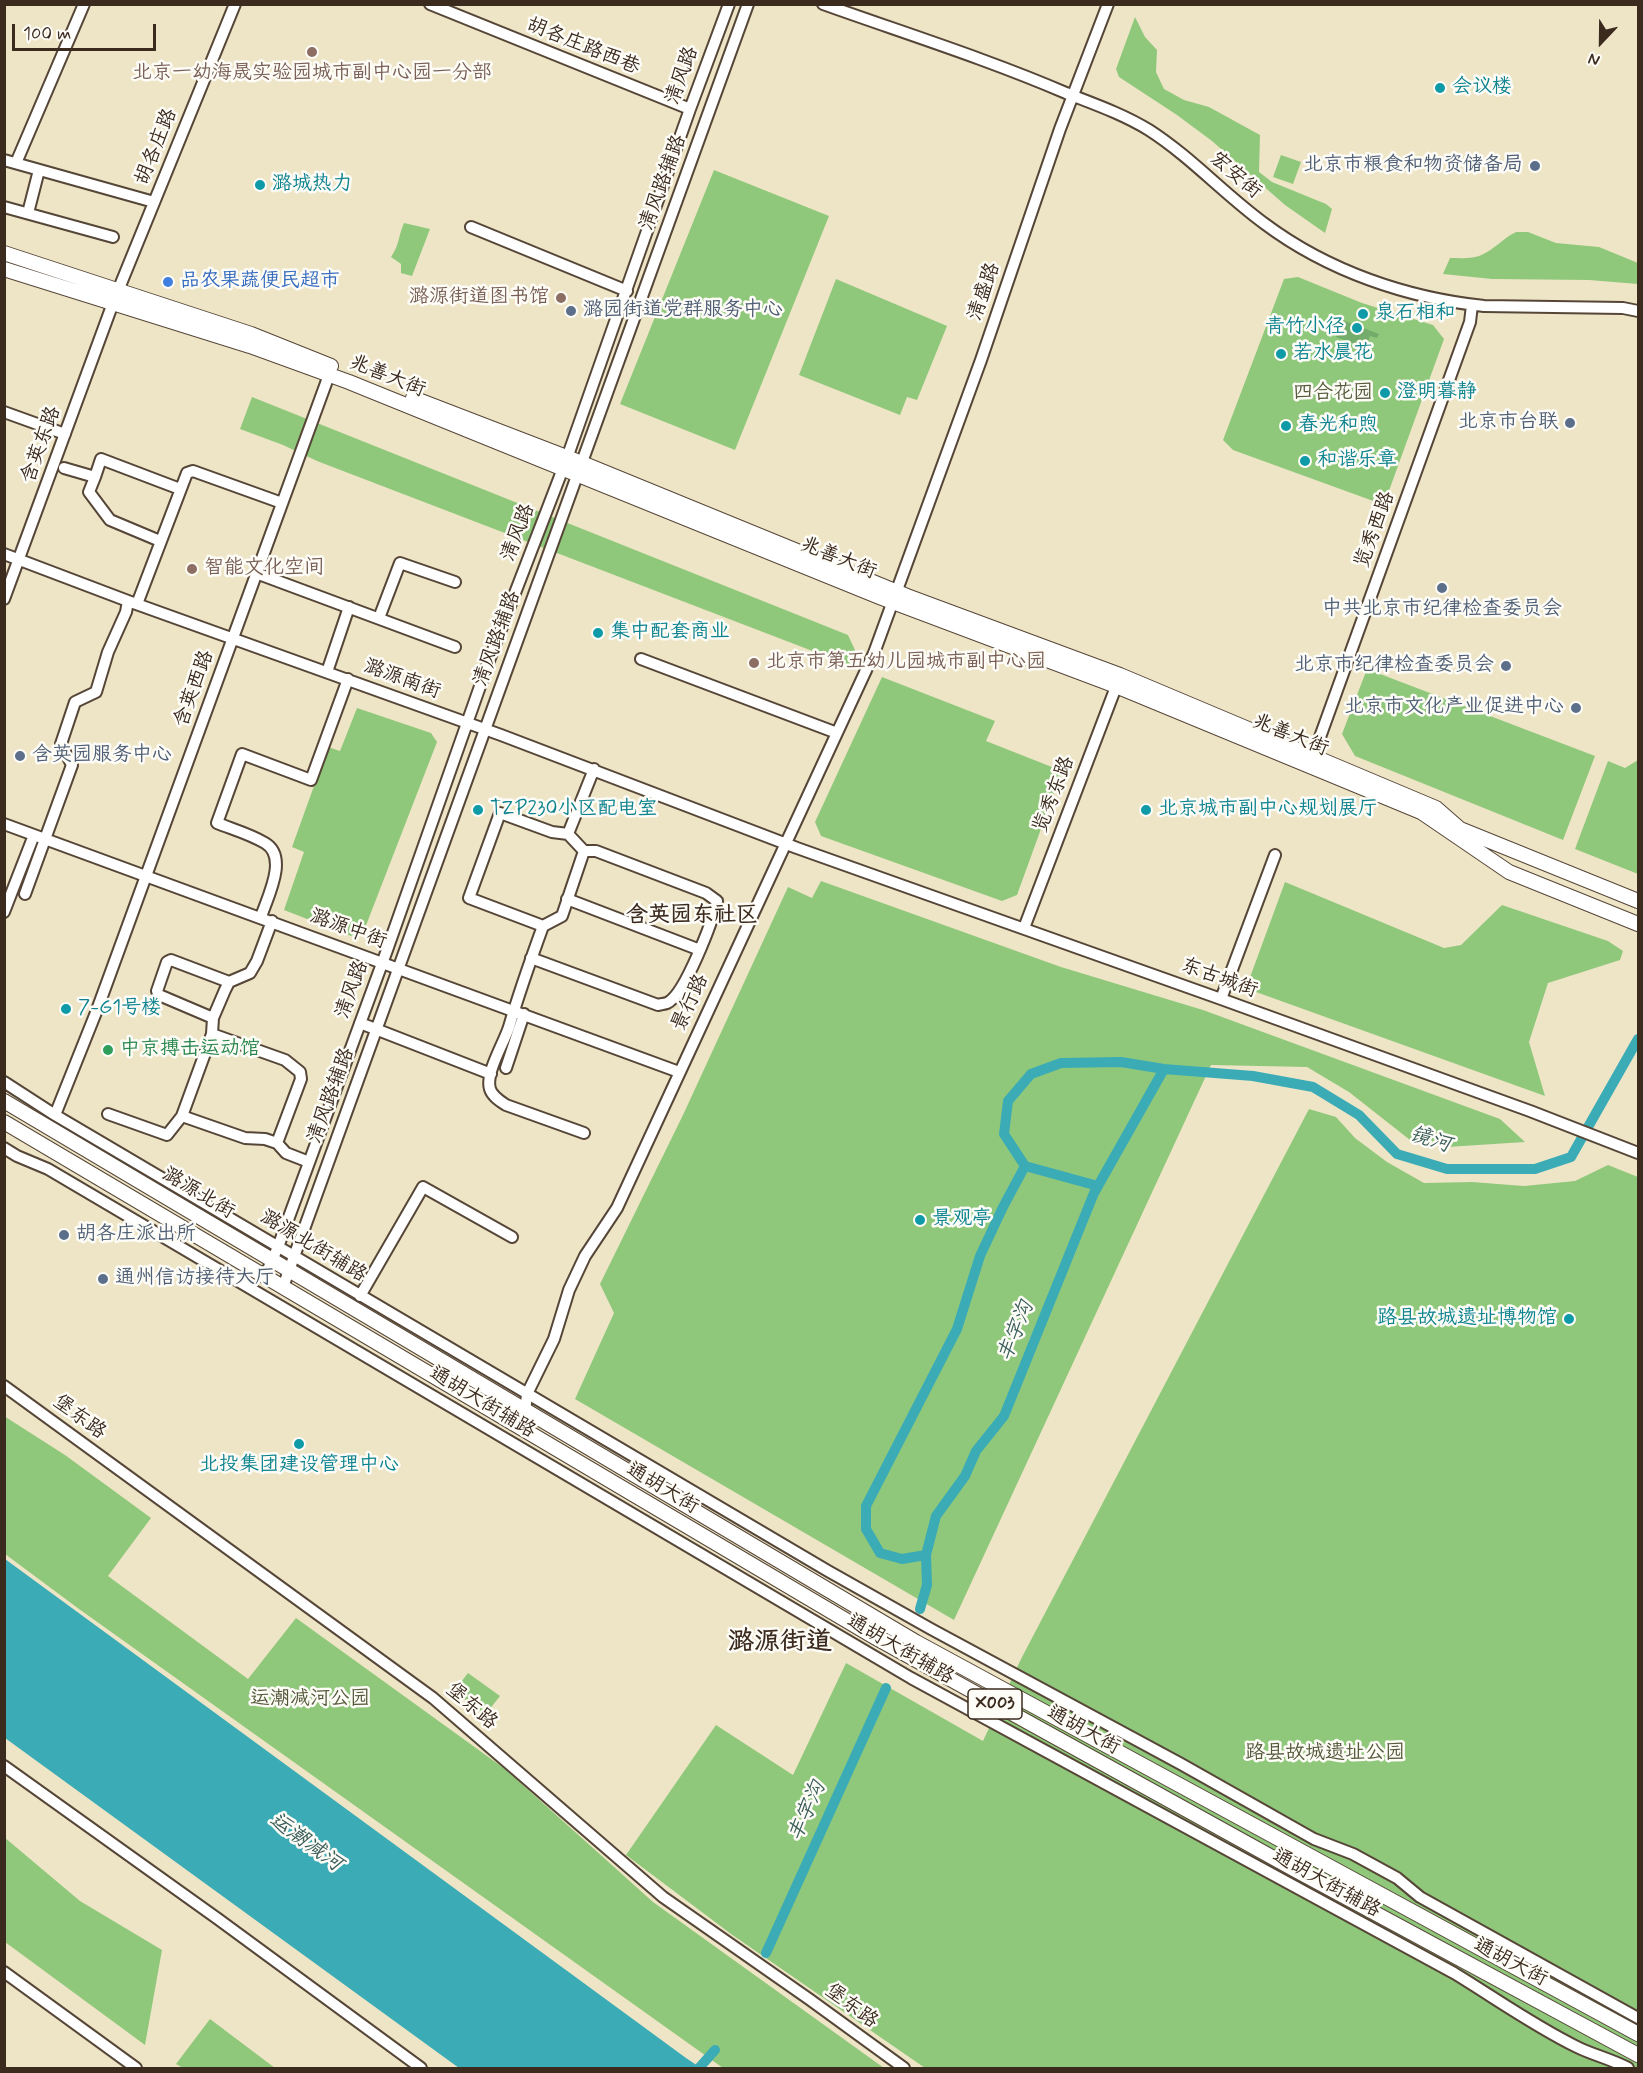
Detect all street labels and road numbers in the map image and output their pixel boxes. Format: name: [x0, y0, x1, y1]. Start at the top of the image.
street label: 胡各庄路西巷: [523, 13, 643, 81]
street label: 清风路: [661, 44, 705, 108]
street label: 胡各庄路: [131, 105, 183, 189]
street label: 清风路辅路: [636, 132, 692, 234]
street label: 宏安街: [1204, 148, 1266, 204]
street label: 清盛路: [964, 260, 1006, 324]
street label: 兆善大街: [345, 351, 429, 403]
street label: 含英东路: [17, 403, 67, 487]
street label: 览秀西路: [1351, 488, 1401, 572]
street label: 清风路: [497, 501, 541, 565]
street label: 兆善大街: [796, 533, 880, 585]
street label: 清风路辅路: [470, 588, 526, 690]
street label: 含英西路: [170, 647, 220, 731]
street label: 潞源南街: [360, 655, 444, 705]
street label: 兆善大街: [1248, 710, 1332, 762]
street label: 览秀东路: [1029, 753, 1081, 837]
street label: 潞源中街: [306, 905, 390, 955]
street label: 东古城街: [1177, 954, 1261, 1004]
street label: 清风路: [331, 958, 375, 1022]
street label: 景行路: [667, 971, 715, 1035]
street label: 清风路辅路: [304, 1045, 360, 1147]
street label: 潞源北街: [158, 1163, 238, 1225]
street label: 潞源北街辅路: [255, 1206, 371, 1288]
street label: 通胡大街辅路: [424, 1362, 540, 1444]
street label: 堡东路: [48, 1391, 110, 1445]
street label: 通胡大街: [622, 1458, 702, 1520]
street label: 通胡大街辅路: [842, 1610, 958, 1690]
street label: 堡东路: [440, 1679, 502, 1735]
road number: X003: [968, 1689, 1022, 1719]
street label: 通胡大街: [1042, 1701, 1124, 1761]
street label: 通胡大街辅路: [1268, 1844, 1384, 1924]
street label: 通胡大街: [1469, 1934, 1551, 1992]
street label: 堡东路: [820, 1980, 882, 2034]

